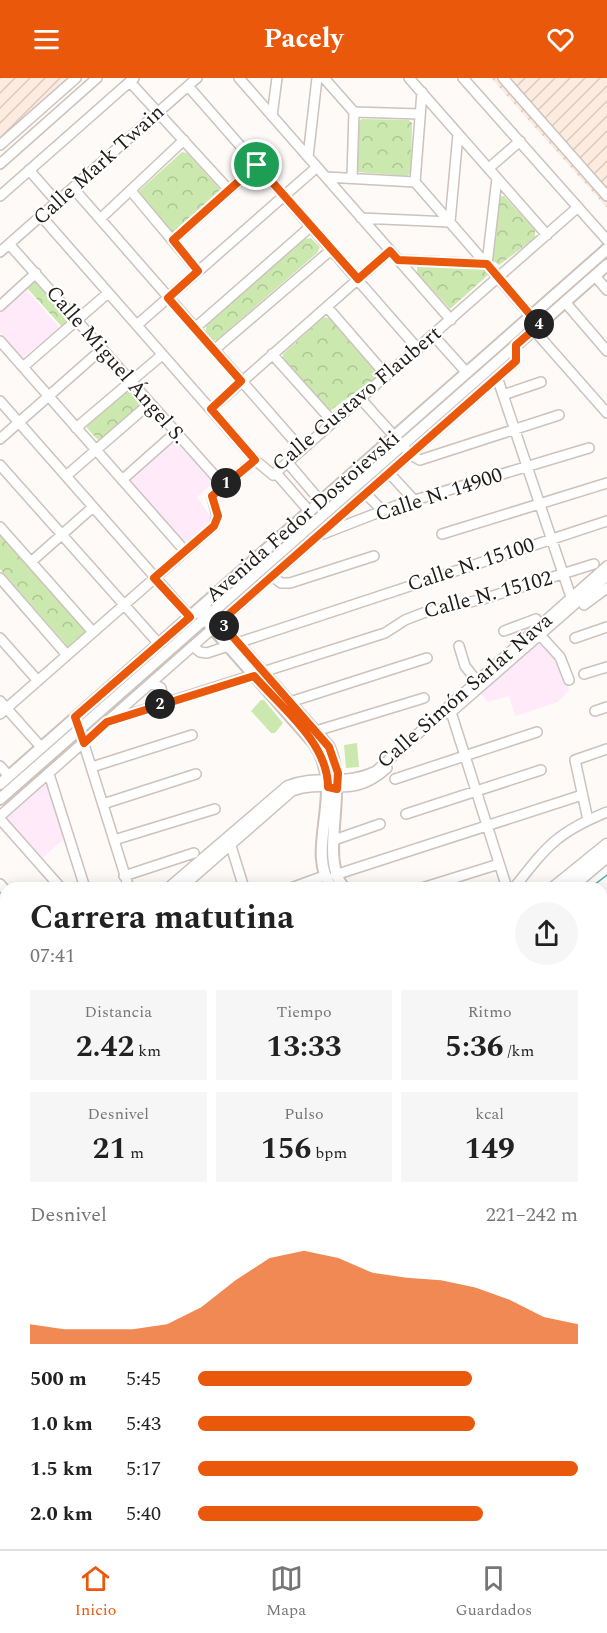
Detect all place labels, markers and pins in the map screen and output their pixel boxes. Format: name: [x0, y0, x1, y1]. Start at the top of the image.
pin: [231, 139, 282, 190]
pin: 4: [524, 309, 554, 339]
pin: 1: [211, 468, 241, 498]
pin: 3: [209, 611, 239, 641]
pin: 2: [145, 689, 175, 719]

